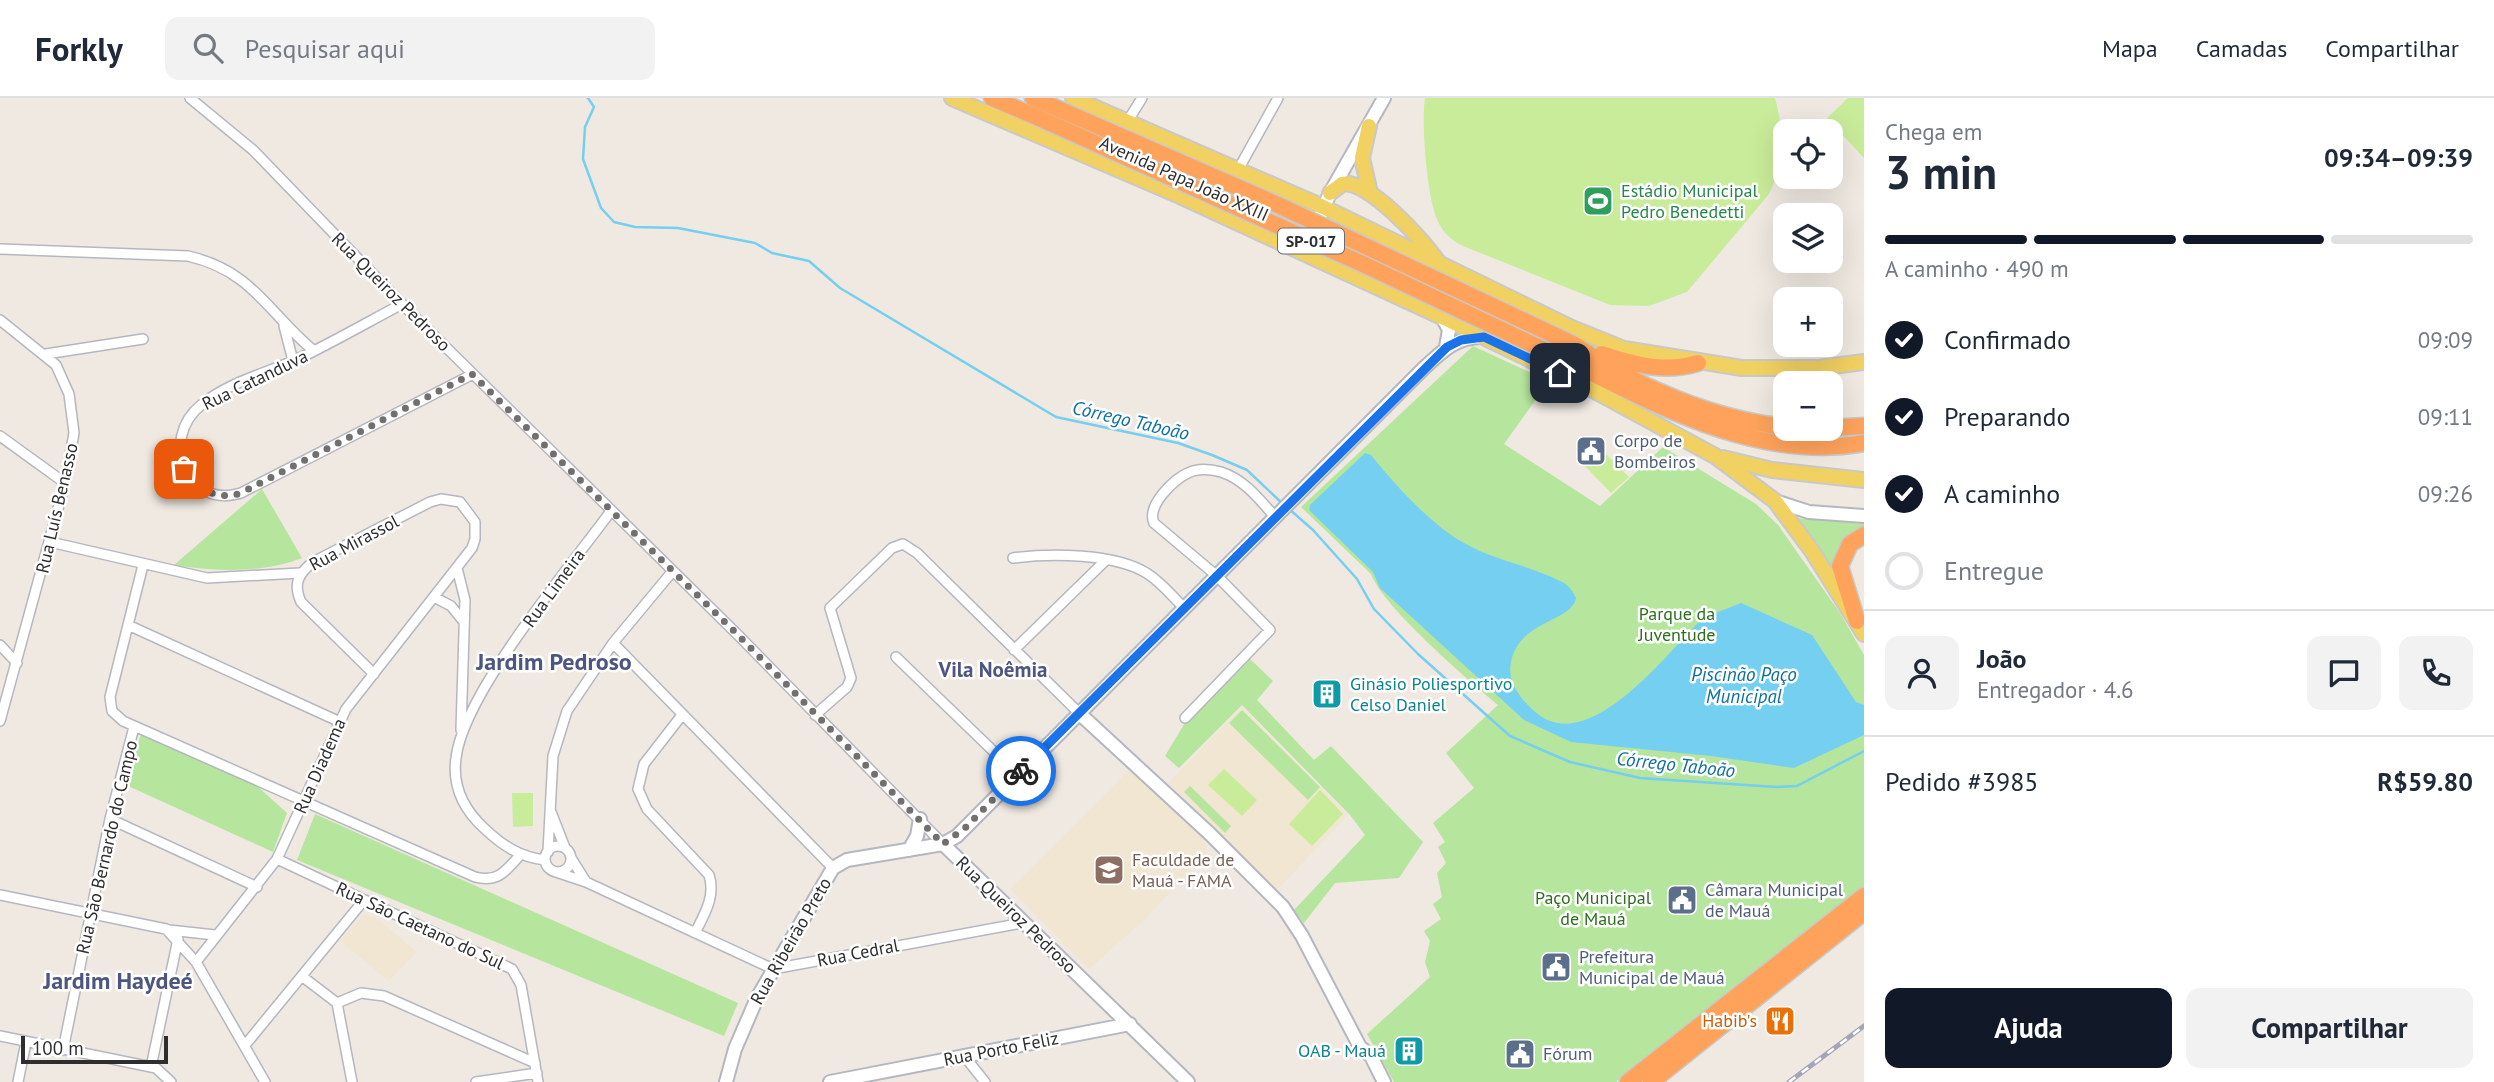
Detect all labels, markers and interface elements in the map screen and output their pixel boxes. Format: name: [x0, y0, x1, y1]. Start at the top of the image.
search box: [165, 17, 655, 80]
text: Forkly: [35, 27, 123, 70]
icon: search: [189, 29, 227, 67]
text: Pesquisar aqui: [245, 32, 405, 65]
text: Mapa: [2102, 33, 2158, 64]
text: Camadas: [2196, 33, 2287, 64]
text: Compartilhar: [2325, 33, 2459, 64]
text: Chega em: [1885, 117, 1982, 146]
map controls: [1773, 119, 1843, 441]
button: locate: [1773, 119, 1843, 189]
street label: Avenida Papa João XXIII: [1096, 131, 1272, 226]
text: 09:34–09:39: [2324, 141, 2473, 174]
text: 3 min: [1885, 142, 1997, 202]
place label: Estádio Municipal Pedro Benedetti: [1621, 179, 1758, 223]
sports icon: Estádio Municipal Pedro Benedetti: [1581, 184, 1615, 218]
button: layers: [1773, 203, 1843, 273]
street label: Rua Queiroz Pedroso: [327, 227, 456, 356]
road number: SP-017: [1278, 228, 1344, 253]
text: A caminho · 490 m: [1885, 254, 2069, 283]
button: +: [1773, 287, 1843, 357]
icon: check: [1885, 321, 1923, 359]
text: Confirmado: [1944, 323, 2071, 356]
text: 09:09: [2418, 325, 2473, 354]
pin: [1530, 343, 1590, 403]
street label: Rua Catanduva: [198, 344, 311, 415]
icon: home: [1541, 354, 1579, 392]
button: −: [1773, 371, 1843, 441]
water label: Córrego Taboão: [1070, 395, 1192, 445]
icon: check: [1885, 398, 1923, 436]
text: Preparando: [1944, 400, 2071, 433]
text: 09:11: [2418, 402, 2473, 431]
place label: Corpo de Bombeiros: [1614, 429, 1696, 473]
public building icon: Corpo de Bombeiros: [1574, 434, 1608, 468]
pin: [154, 439, 214, 499]
street label: Rua Luís Benasso: [30, 440, 83, 575]
icon: bag: [165, 450, 203, 488]
icon: check: [1885, 475, 1923, 513]
text: A caminho: [1944, 477, 2060, 510]
text: 09:26: [2418, 479, 2473, 508]
street label: Rua Mirassol: [305, 509, 403, 576]
street label: Rua Limeira: [517, 544, 590, 632]
text: Entregue: [1944, 554, 2044, 587]
park label: Parque da Juventude: [1637, 602, 1716, 646]
button: person: [1885, 636, 1959, 710]
button: chat: [2307, 636, 2381, 710]
button: phone: [2399, 636, 2473, 710]
text: João: [1977, 642, 2027, 675]
district label: Jardim Pedroso: [475, 646, 632, 677]
district label: Vila Noêmia: [938, 656, 1047, 683]
water label: Piscinão Paço Municipal: [1691, 662, 1797, 708]
place label: Ginásio Poliesportivo Celso Daniel: [1350, 672, 1512, 716]
text: Entregador · 4.6: [1977, 675, 2134, 704]
building icon: Ginásio Poliesportivo Celso Daniel: [1310, 677, 1344, 711]
street label: Rua Diadema: [288, 715, 351, 817]
courier: [986, 736, 1056, 806]
street label: Rua São Bernardo do Campo: [71, 738, 142, 956]
water label: Córrego Taboão: [1615, 746, 1737, 782]
icon: bike: [1002, 752, 1040, 790]
text: Pedido #3985: [1885, 765, 2038, 798]
text: R$59.80: [2377, 765, 2473, 798]
place label: Faculdade de Mauá - FAMA: [1132, 848, 1234, 892]
street label: Rua Queiroz Pedroso: [951, 851, 1082, 978]
school or university icon: Faculdade de Mauá - FAMA: [1092, 853, 1126, 887]
street label: Rua Ribeirão Preto: [745, 873, 836, 1008]
street label: Rua São Caetano do Sul: [332, 876, 509, 975]
place label: Câmara Municipal de Mauá: [1705, 878, 1844, 922]
public building icon: Câmara Municipal de Mauá: [1665, 883, 1699, 917]
park label: Paço Municipal de Mauá: [1535, 886, 1652, 930]
street label: Rua Cedral: [815, 933, 901, 972]
place label: Prefeitura Municipal de Mauá: [1579, 945, 1725, 989]
public building icon: Prefeitura Municipal de Mauá: [1539, 950, 1573, 984]
district label: Jardim Haydeé: [42, 965, 193, 996]
button: Ajuda: [1885, 988, 2172, 1068]
button: Compartilhar: [2186, 988, 2473, 1068]
restaurant icon: Habib's: [1763, 1004, 1797, 1038]
place label: Habib's: [1702, 1009, 1757, 1032]
street label: Rua Porto Feliz: [941, 1026, 1060, 1071]
scale bar: [21, 1033, 168, 1065]
building icon: OAB - Mauá: [1392, 1034, 1426, 1068]
text: 100 m: [32, 1036, 84, 1060]
public building icon: Fórum: [1503, 1037, 1537, 1071]
place label: OAB - Mauá: [1298, 1039, 1386, 1062]
place label: Fórum: [1543, 1042, 1592, 1065]

